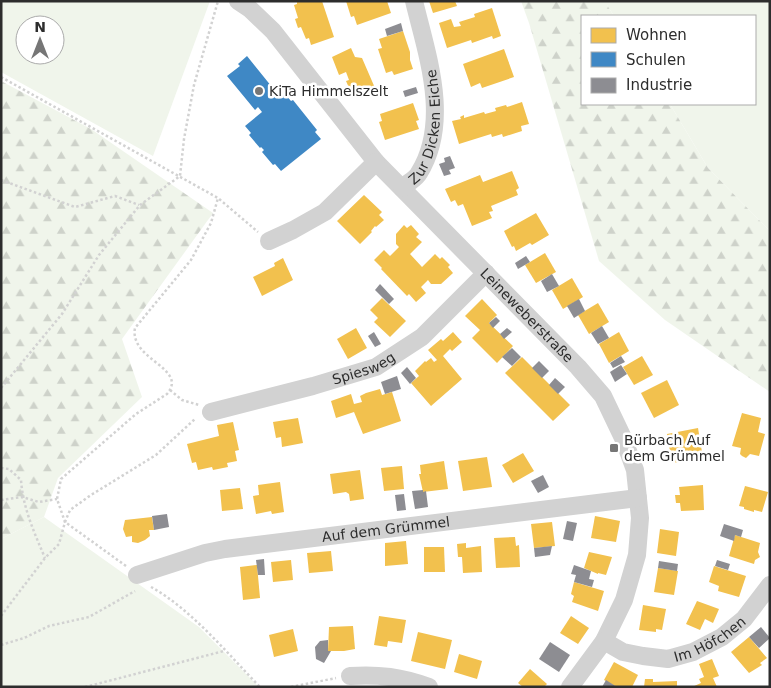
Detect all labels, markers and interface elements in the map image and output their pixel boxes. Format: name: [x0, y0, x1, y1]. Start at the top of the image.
north arrow: [15, 15, 65, 65]
legend: [581, 15, 756, 105]
text: N: [34, 19, 46, 35]
text: Wohnen: [626, 26, 687, 44]
text: Schulen: [626, 51, 686, 69]
street label: Zur Dicken Eiche: [405, 68, 443, 188]
text: Industrie: [626, 76, 692, 94]
place label: KiTa Himmelszelt: [269, 83, 389, 99]
marker: KiTa Himmelszelt: [253, 85, 265, 97]
street label: Leineweberstraße: [477, 265, 577, 366]
street label: Spiesweg: [330, 349, 398, 388]
place label: Bürbach Auf dem Grümmel: [624, 432, 725, 464]
marker: Bürbach Auf dem Grümmel: [608, 442, 620, 454]
street label: Auf dem Grümmel: [321, 513, 451, 545]
street label: Im Höfchen: [672, 613, 749, 665]

